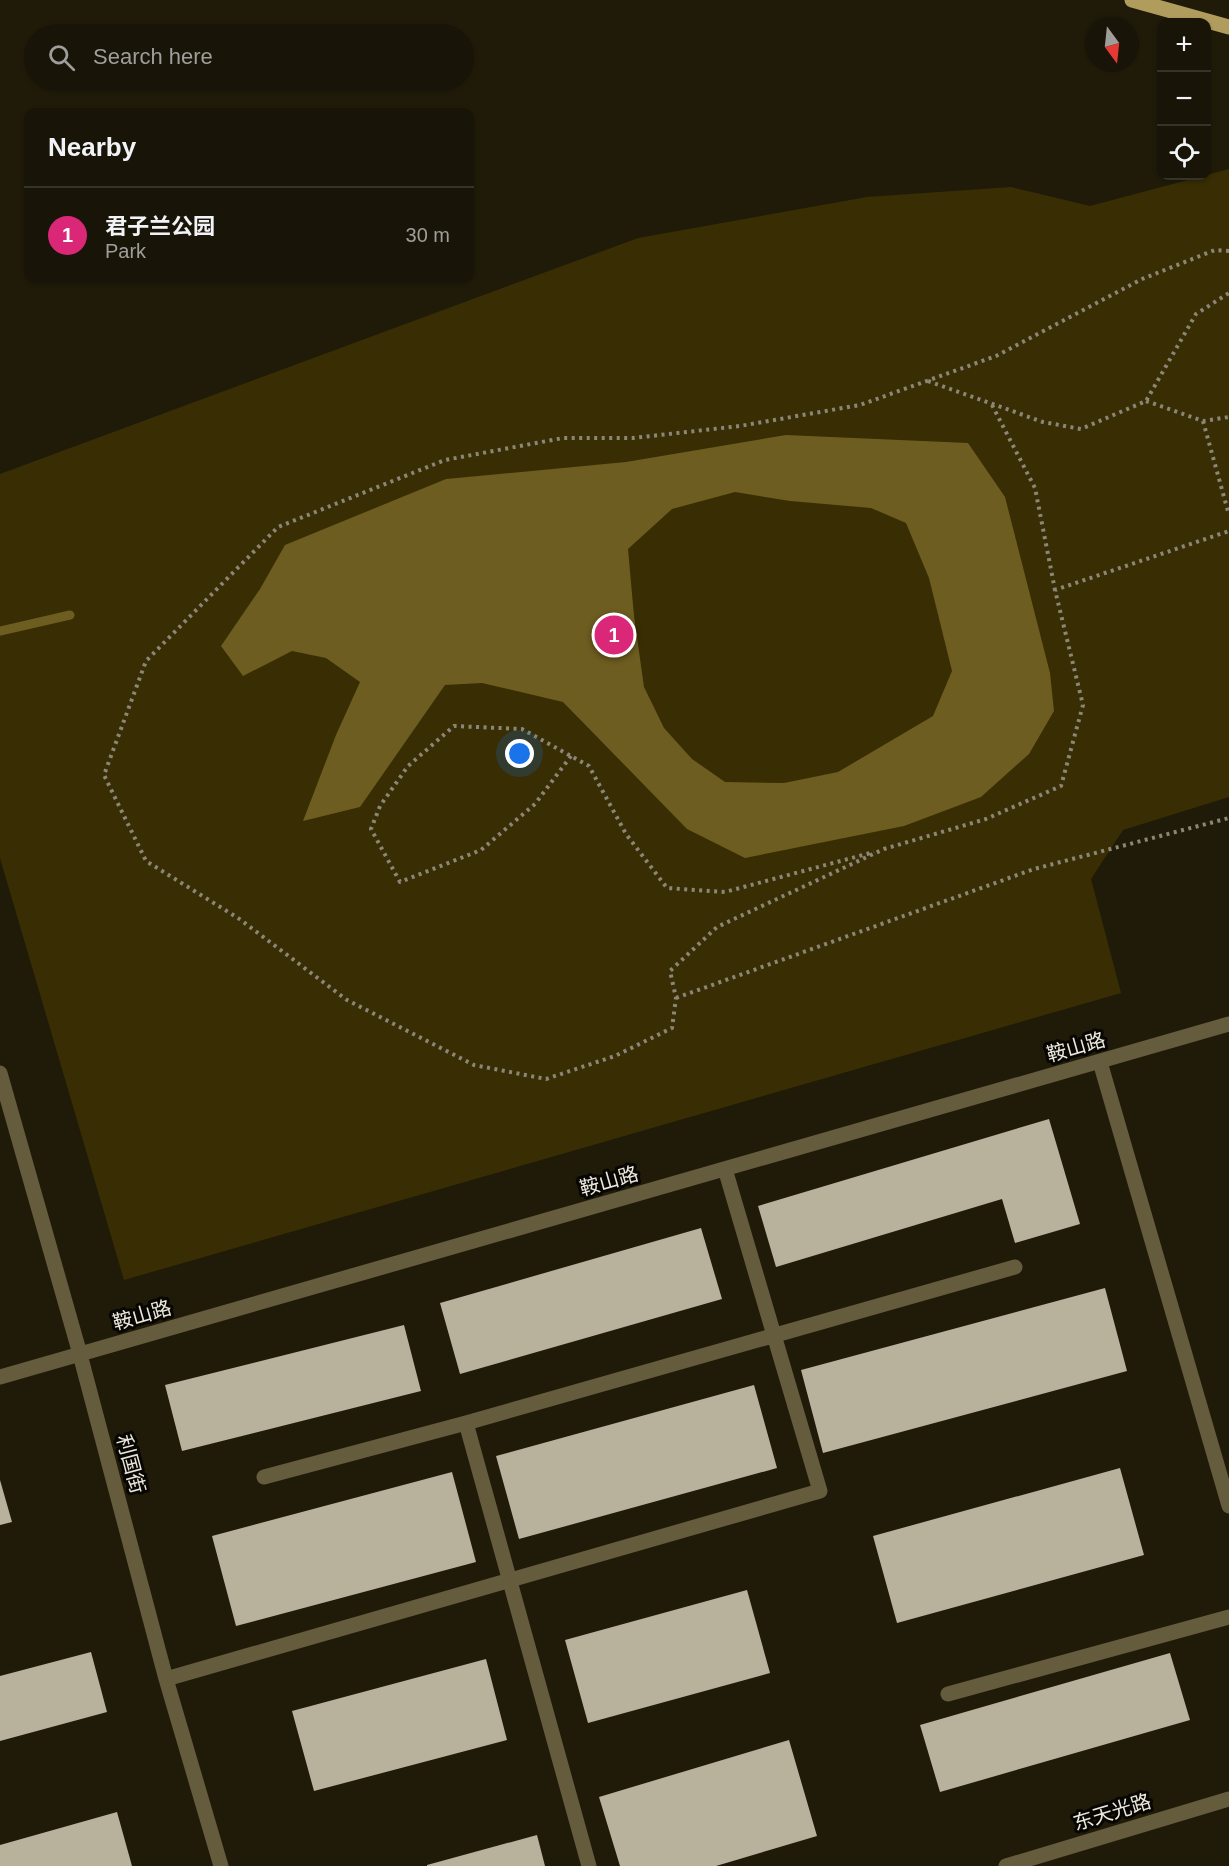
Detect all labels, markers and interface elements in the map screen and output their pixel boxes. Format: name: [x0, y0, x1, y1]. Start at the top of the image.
north arrow: [1085, 18, 1139, 72]
map controls: [1157, 18, 1211, 180]
button: +: [1157, 18, 1211, 72]
search box: [24, 24, 474, 90]
icon: search: [45, 41, 78, 74]
text: Search here: [93, 44, 213, 69]
button: −: [1157, 72, 1211, 126]
button: locate: [1157, 126, 1211, 180]
text: Nearby: [48, 132, 136, 162]
text: 君子兰公园: [105, 214, 215, 239]
text: 1: [62, 224, 73, 246]
text: 30 m: [406, 224, 450, 246]
text: Park: [105, 240, 146, 262]
pin: 1: [594, 612, 634, 658]
your location: [505, 739, 534, 768]
street label: 鞍山路: [1044, 1028, 1108, 1066]
street label: 鞍山路: [577, 1162, 641, 1200]
street label: 鞍山路: [110, 1296, 174, 1334]
street label: 利国街: [113, 1432, 149, 1496]
street label: 东天光路: [1071, 1790, 1153, 1834]

